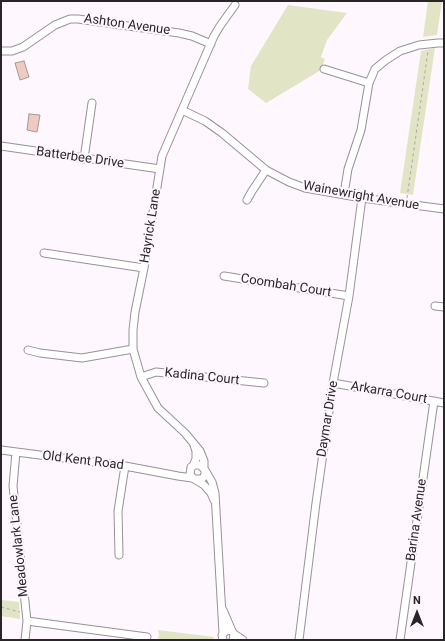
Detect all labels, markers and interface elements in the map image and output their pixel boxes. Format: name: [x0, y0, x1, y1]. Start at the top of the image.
street label: Ashton Avenue: [83, 11, 171, 39]
street label: Batterbee Drive: [35, 144, 125, 172]
street label: Wainewright Avenue: [302, 178, 420, 214]
street label: Hayrick Lane: [137, 188, 165, 264]
street label: Coombah Court: [240, 271, 332, 301]
street label: Kadina Court: [164, 365, 240, 389]
street label: Arkarra Court: [350, 379, 428, 407]
street label: Daymar Drive: [314, 380, 342, 458]
street label: Old Kent Road: [41, 448, 125, 474]
street label: Barina Avenue: [404, 478, 430, 562]
street label: Meadowlark Lane: [6, 494, 32, 598]
north arrow: [397, 593, 437, 633]
text: N: [413, 594, 421, 607]

